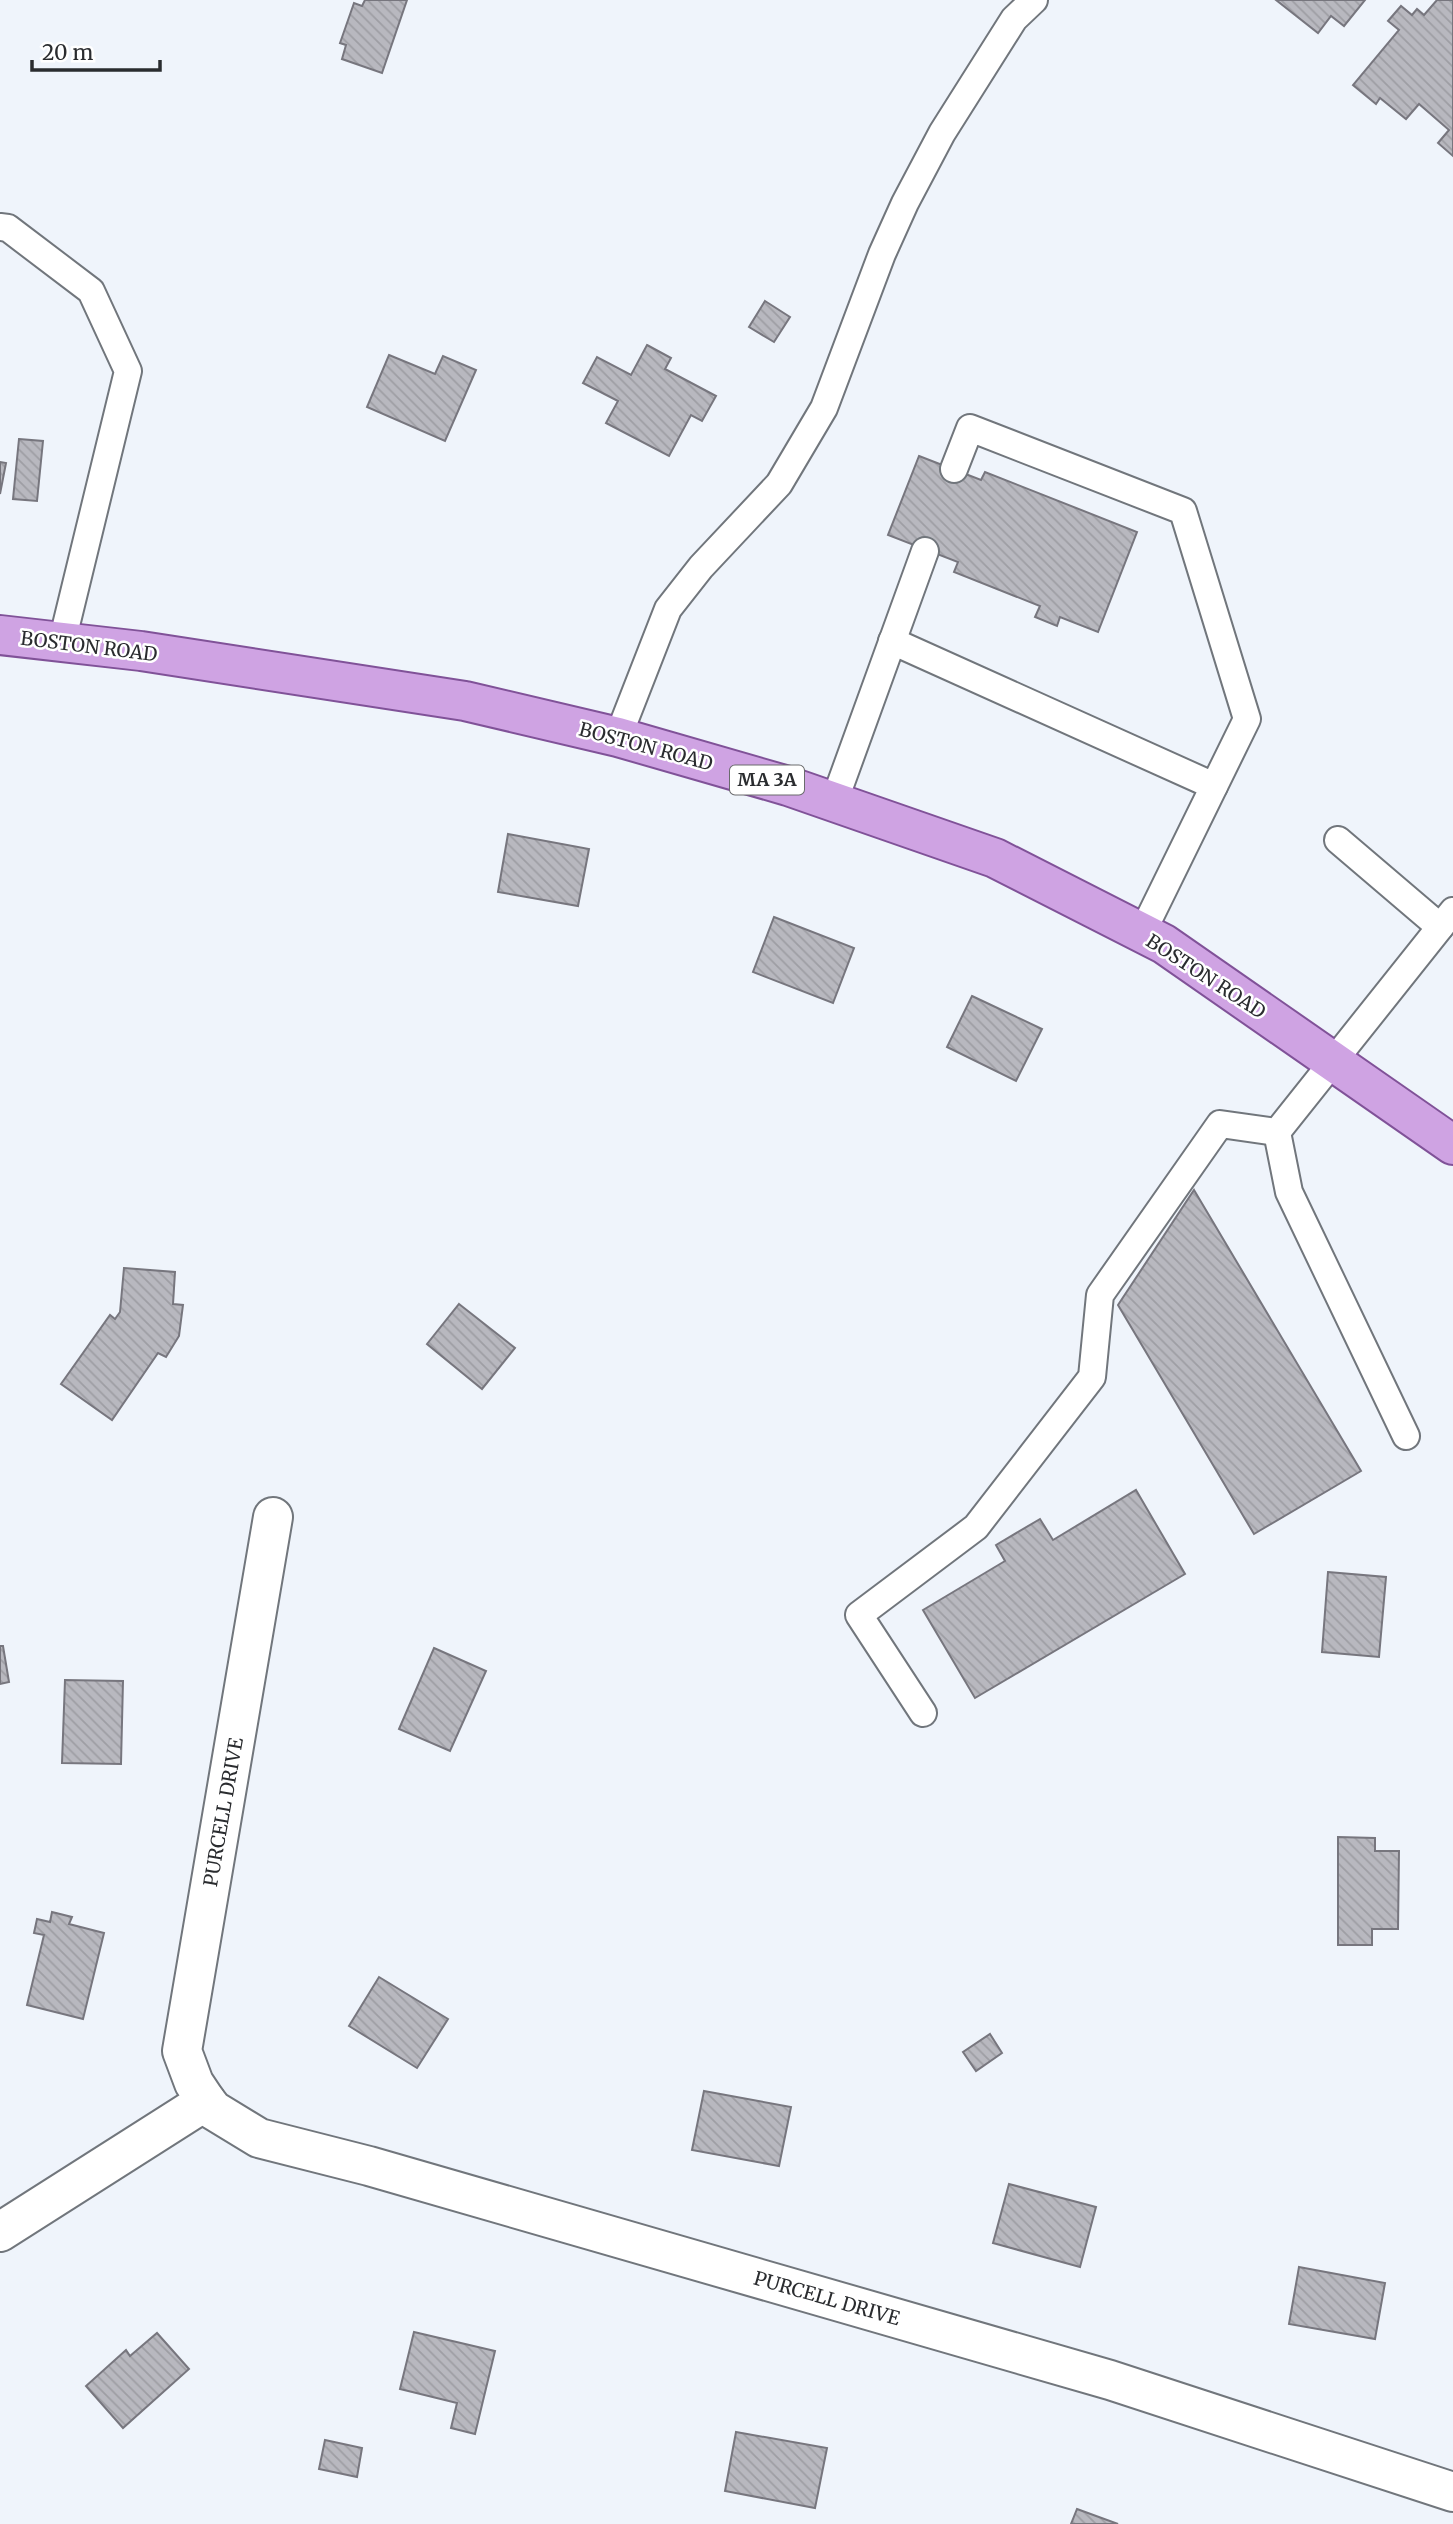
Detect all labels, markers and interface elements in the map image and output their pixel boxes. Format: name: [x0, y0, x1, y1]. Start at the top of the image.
scale bar: [32, 28, 159, 72]
text: 20 m: [42, 39, 94, 66]
street label: BOSTON ROAD: [19, 626, 159, 666]
street label: BOSTON ROAD: [576, 717, 716, 775]
road number: MA 3A: [730, 766, 804, 794]
street label: BOSTON ROAD: [1142, 928, 1270, 1024]
street label: PURCELL DRIVE: [198, 1736, 248, 1888]
street label: PURCELL DRIVE: [751, 2266, 903, 2330]

